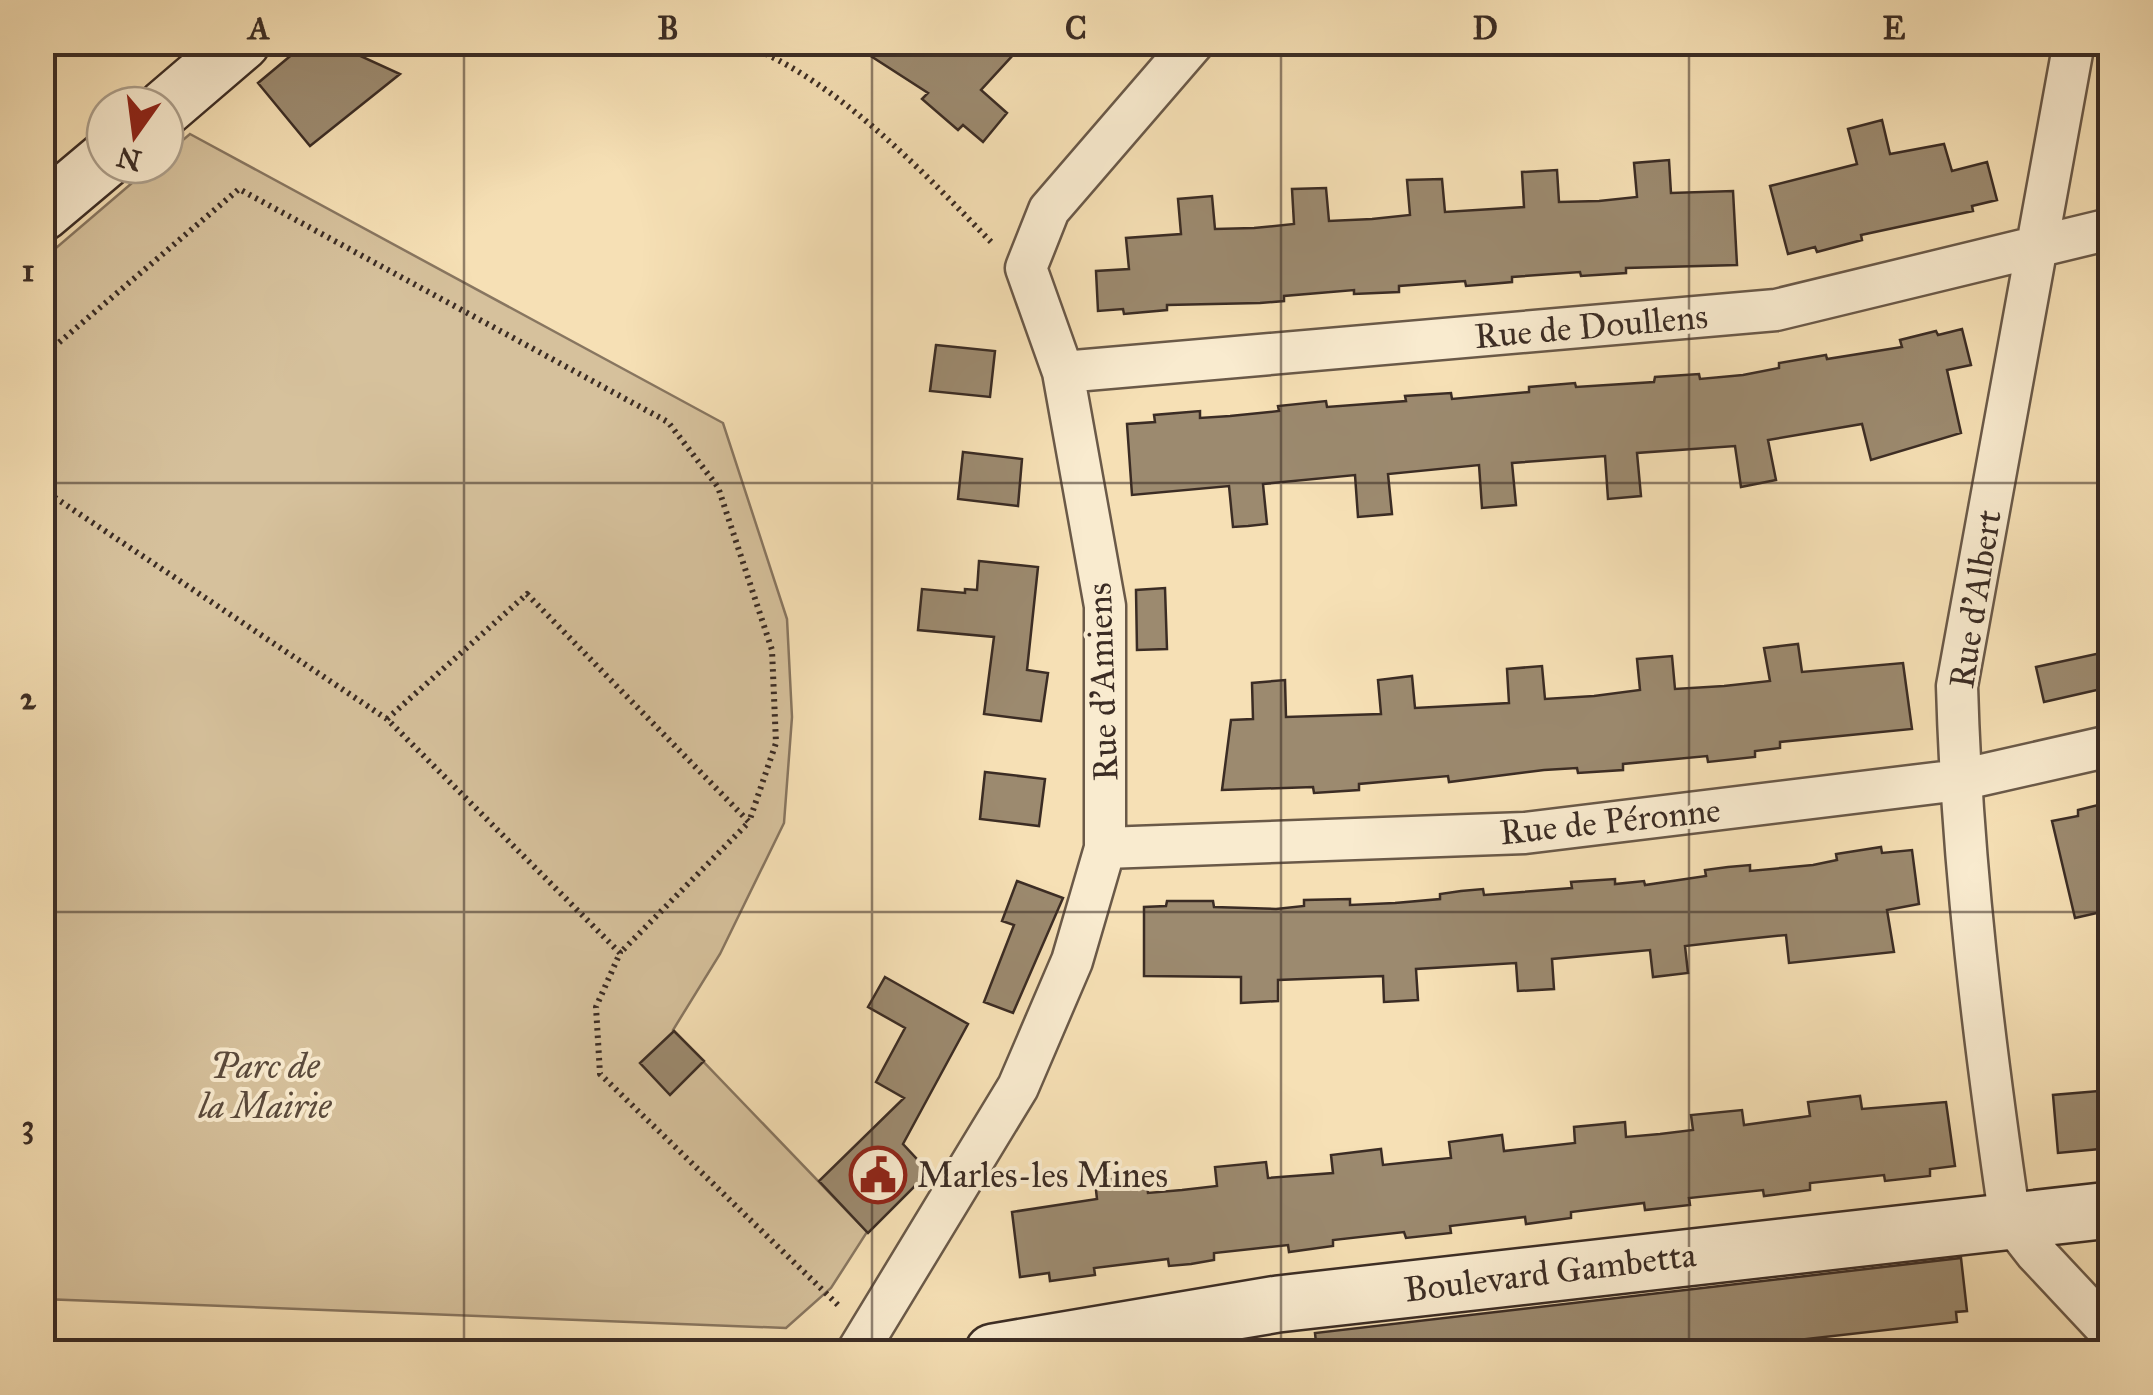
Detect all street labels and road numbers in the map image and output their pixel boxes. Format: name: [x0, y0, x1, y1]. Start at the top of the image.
street label: Rue de Doullens: [1473, 295, 1709, 358]
street label: Rue d'Albert: [1940, 507, 2011, 691]
street label: Rue d'Amiens: [1078, 582, 1127, 782]
street label: Rue de Péronne: [1498, 789, 1723, 854]
street label: Boulevard Gambetta: [1402, 1233, 1699, 1312]

